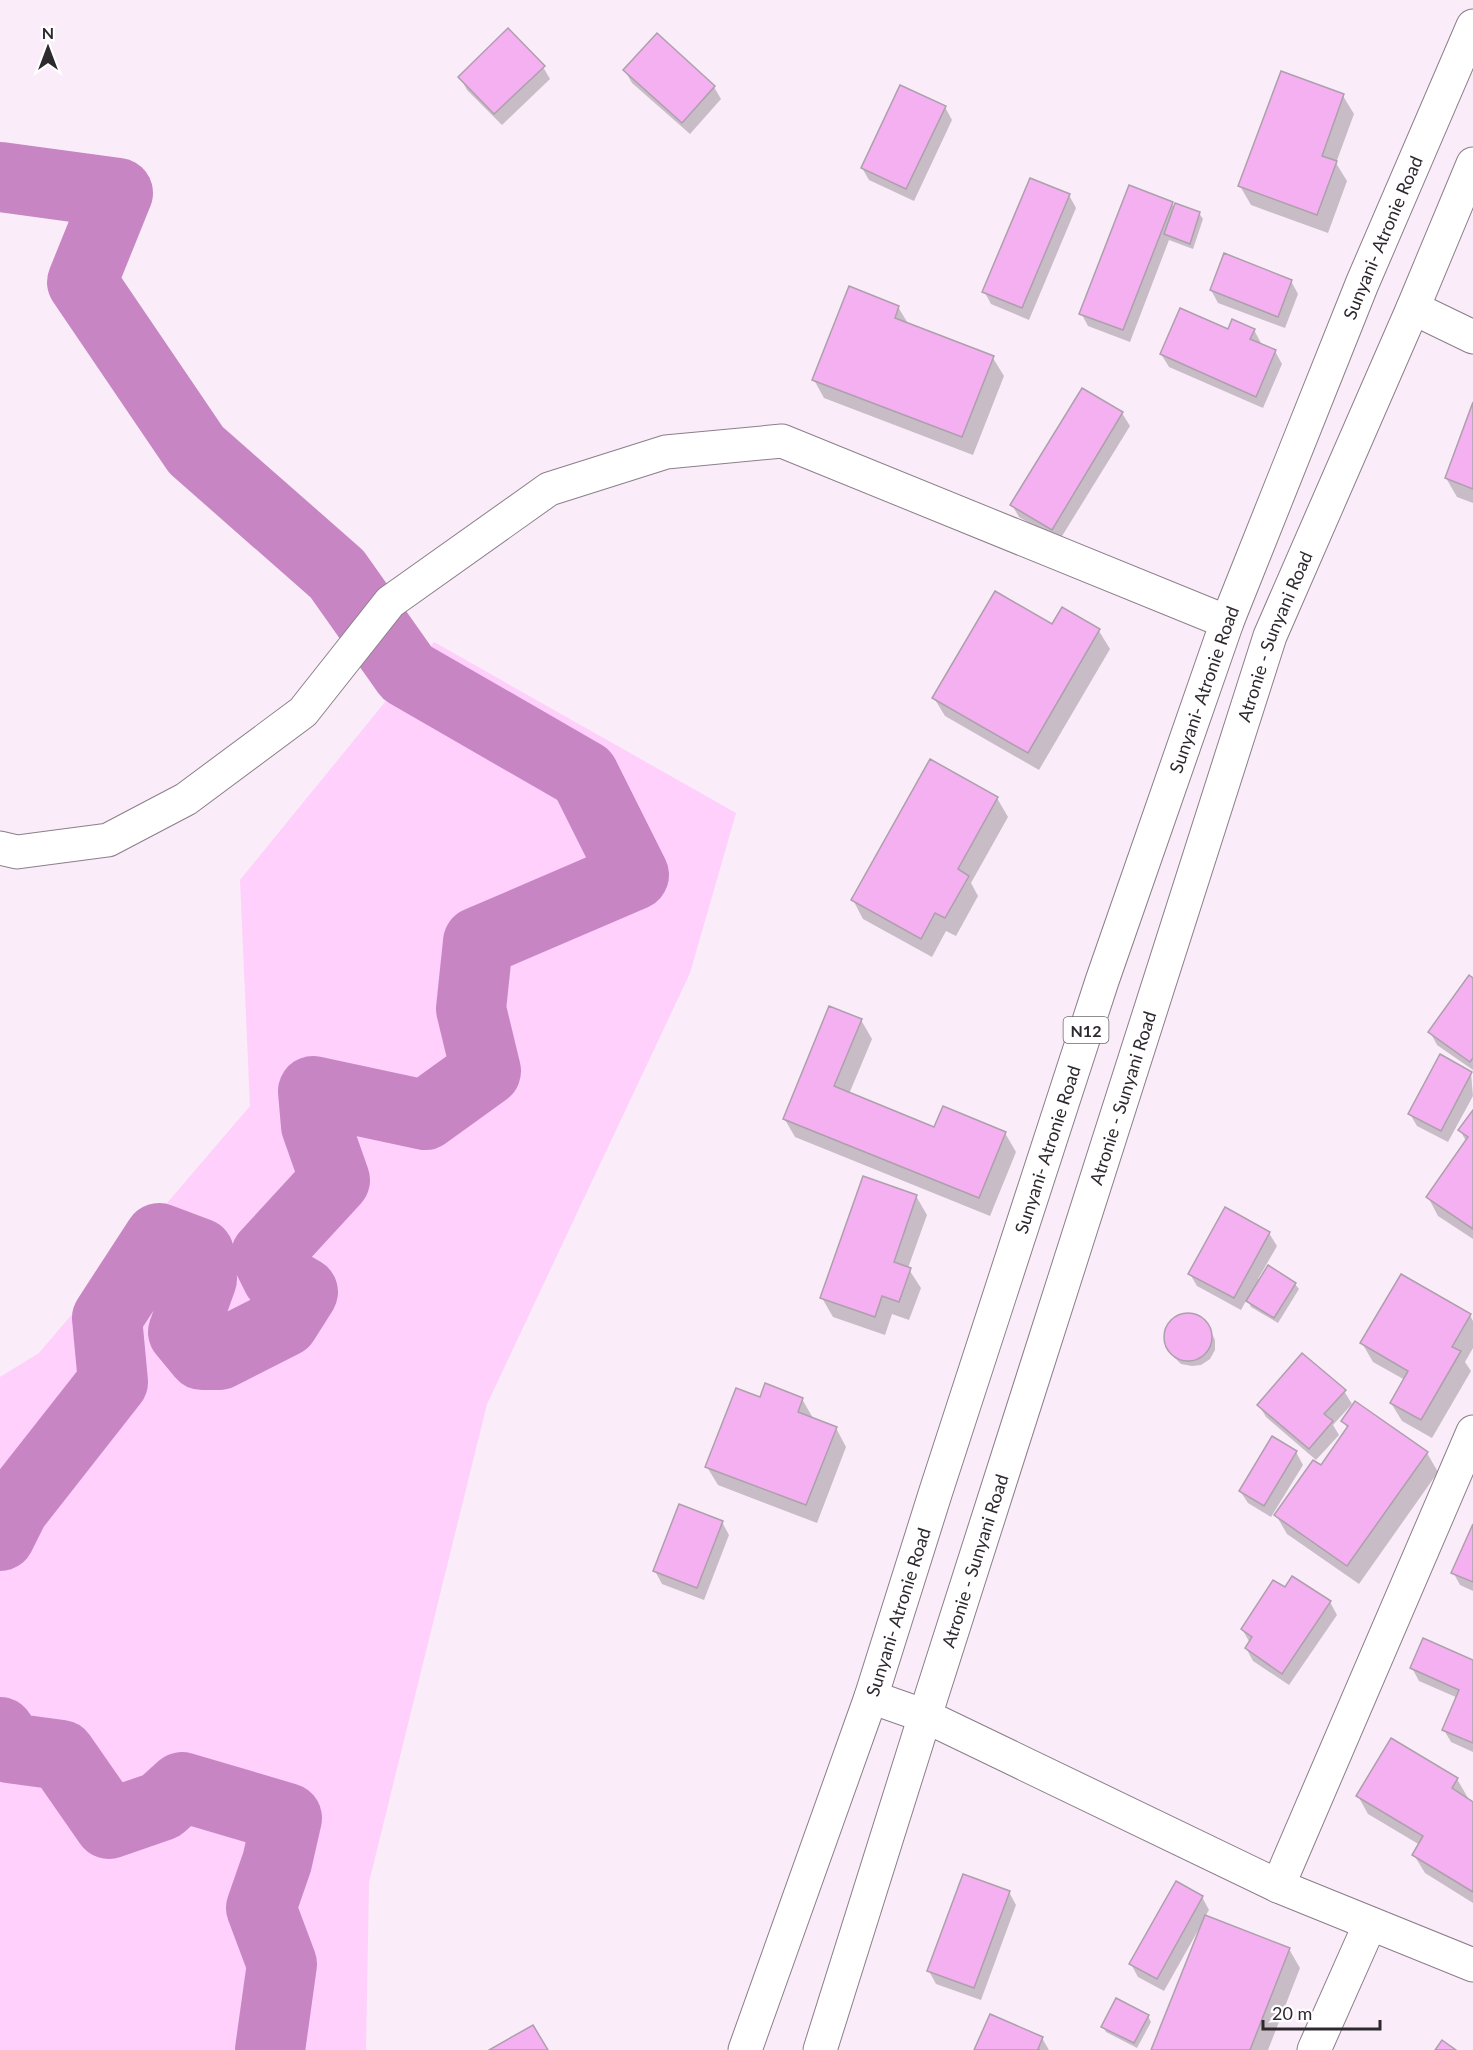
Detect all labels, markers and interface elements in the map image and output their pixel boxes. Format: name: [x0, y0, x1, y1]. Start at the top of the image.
north arrow: [18, 18, 78, 78]
text: N: [42, 23, 54, 42]
street label: Sunyani- Atronie Road: [1338, 152, 1427, 322]
street label: Atronie - Sunyani Road: [1232, 548, 1317, 724]
street label: Sunyani- Atronie Road: [1164, 603, 1243, 776]
street label: Atronie - Sunyani Road: [1084, 1008, 1160, 1187]
road number: N12: [1064, 1017, 1108, 1043]
street label: Sunyani- Atronie Road: [1010, 1063, 1085, 1236]
street label: Atronie - Sunyani Road: [937, 1471, 1013, 1650]
street label: Sunyani- Atronie Road: [861, 1525, 935, 1699]
scale bar: [1263, 1993, 1380, 2031]
text: 20 m: [1272, 2002, 1312, 2024]

